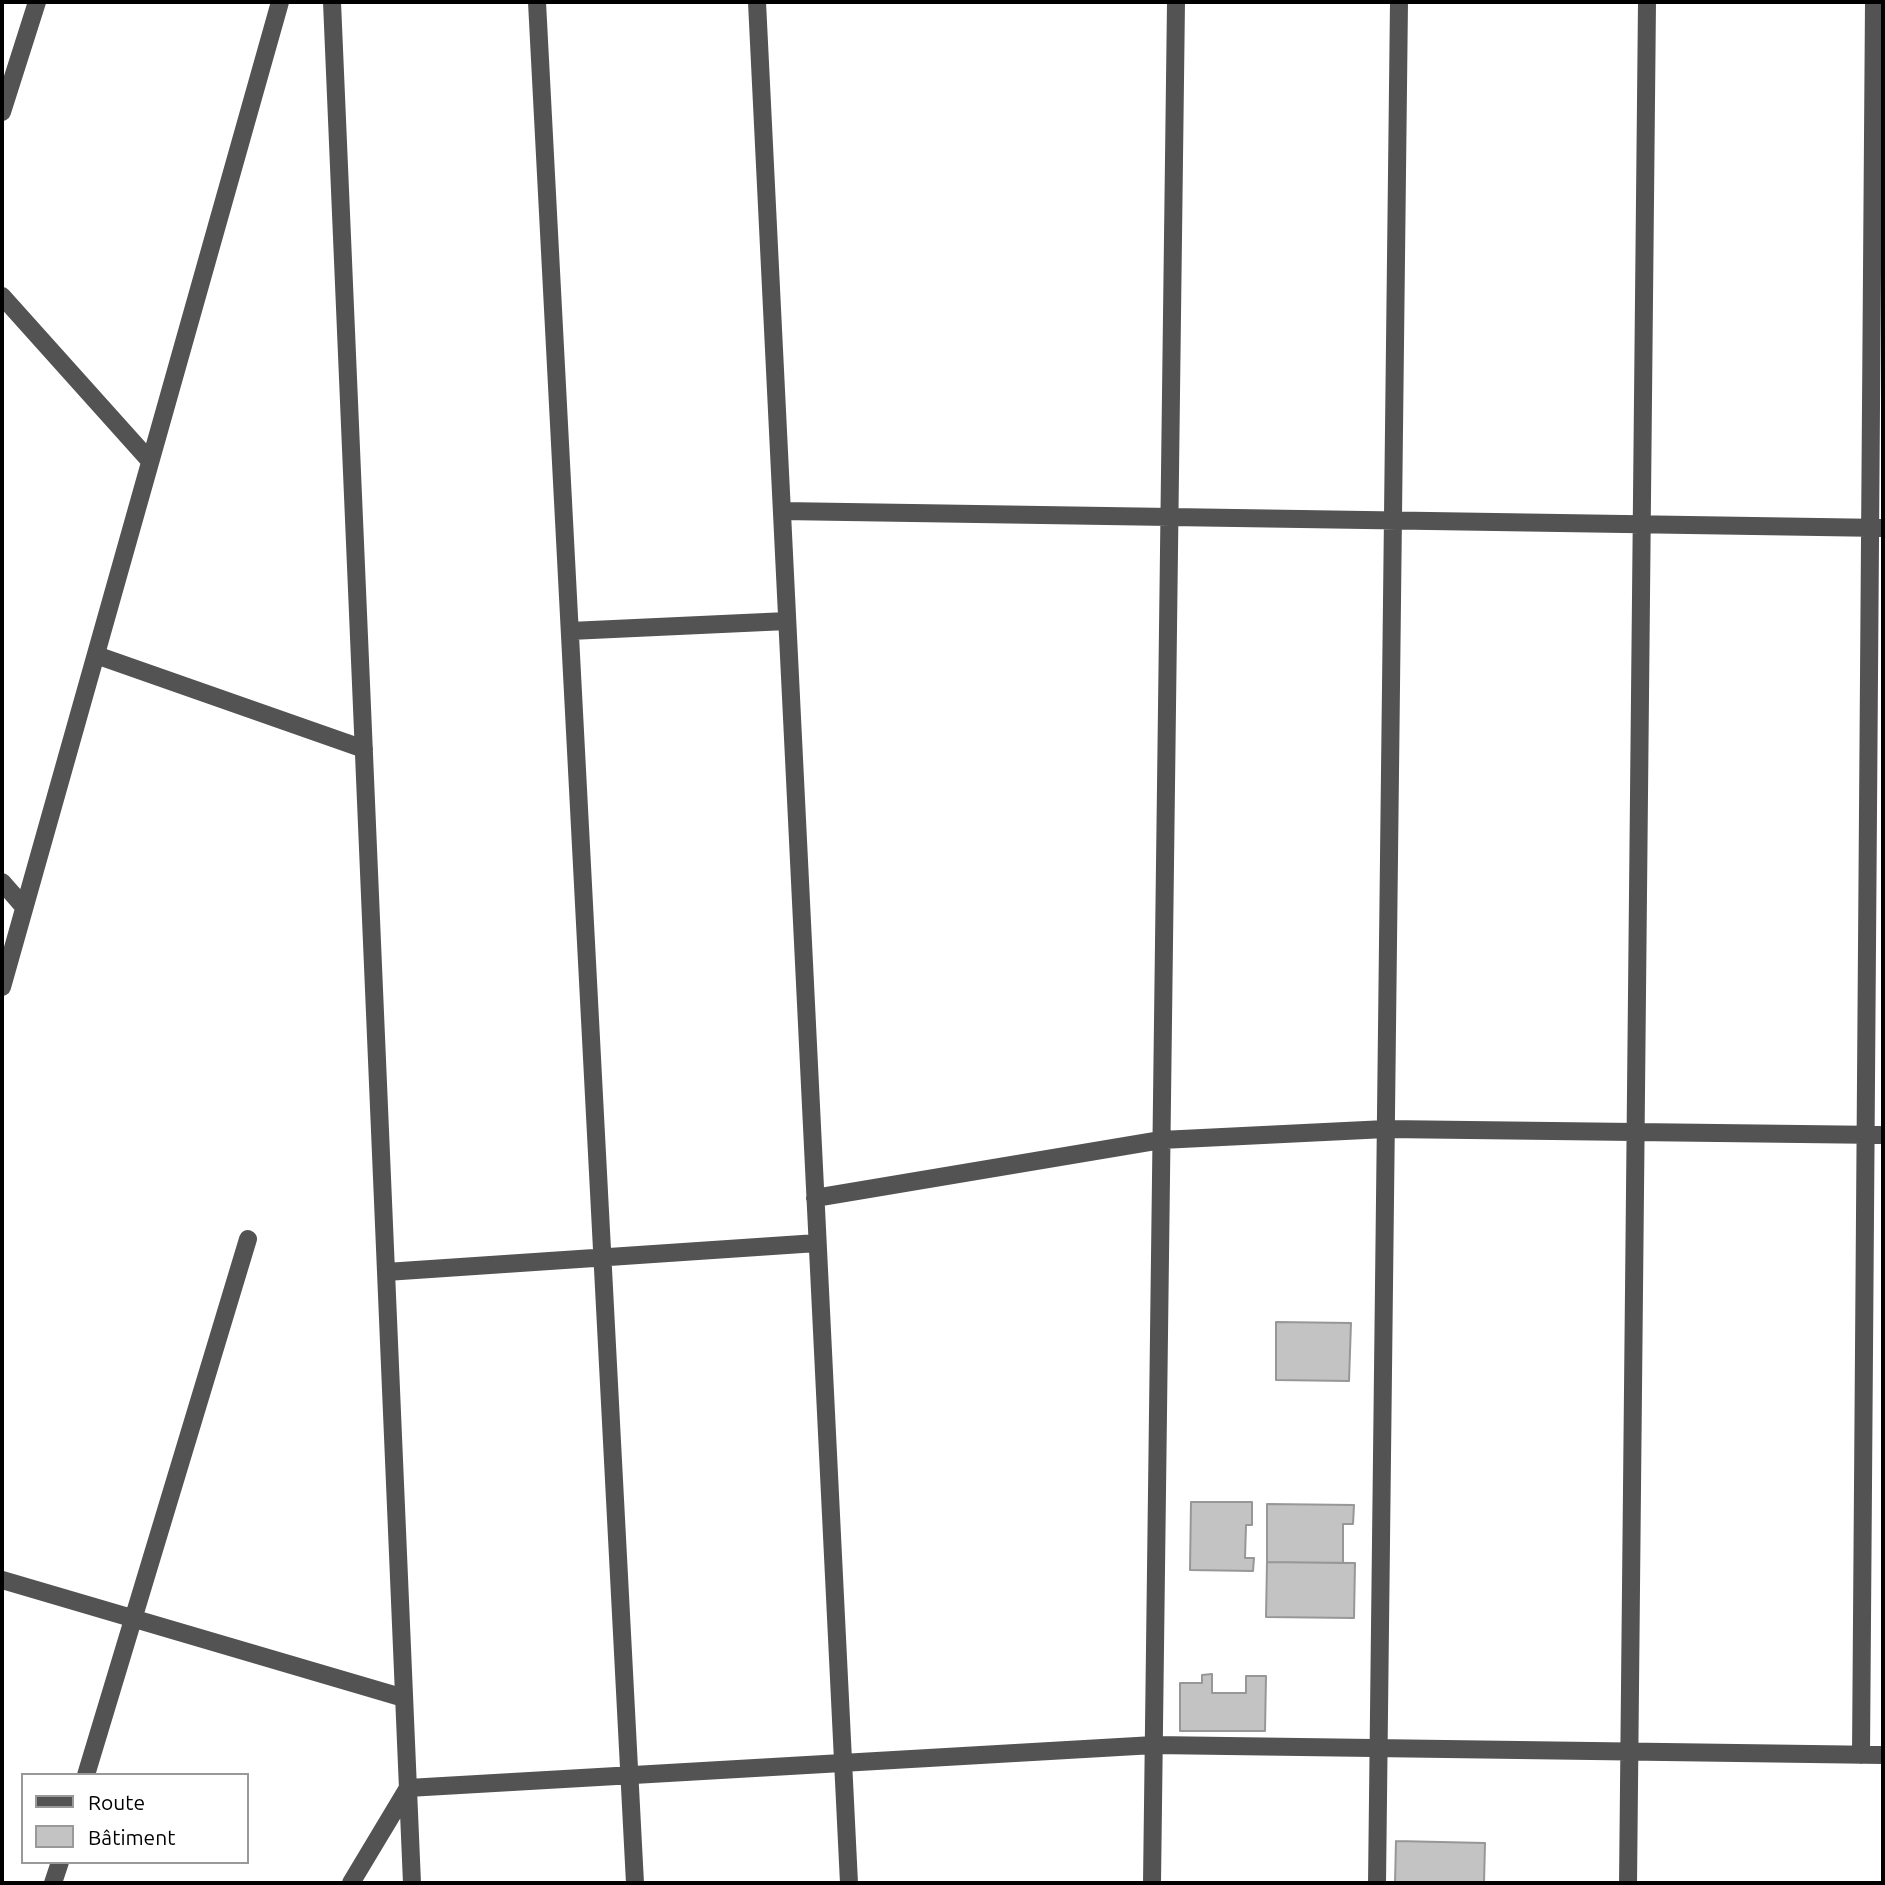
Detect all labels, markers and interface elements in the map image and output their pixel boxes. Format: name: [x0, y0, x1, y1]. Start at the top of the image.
legend: [21, 1773, 248, 1864]
text: Route: [88, 1790, 145, 1814]
text: Bâtiment: [88, 1825, 175, 1849]

